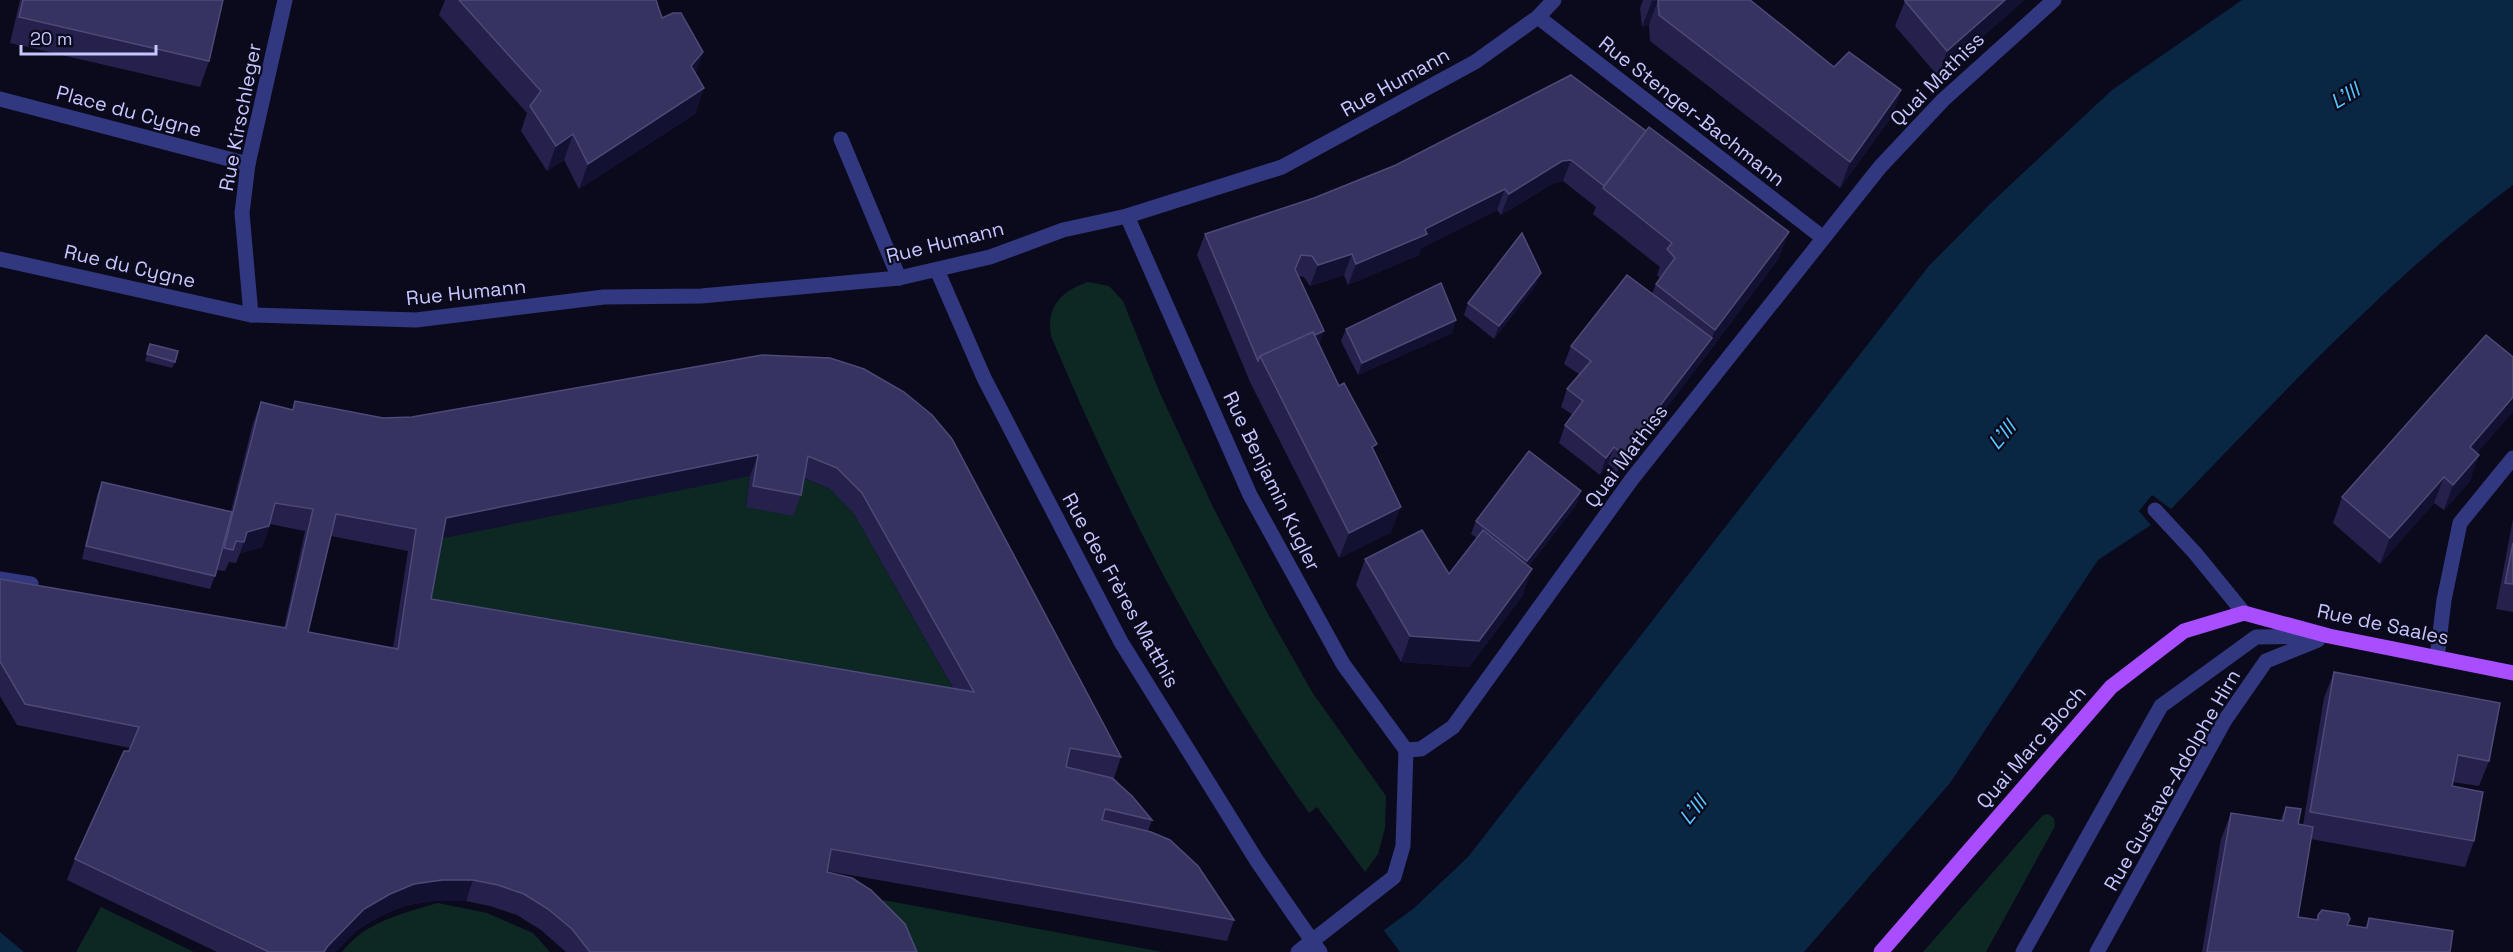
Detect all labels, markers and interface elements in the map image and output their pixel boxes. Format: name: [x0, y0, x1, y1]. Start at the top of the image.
scale bar: [21, 18, 156, 56]
street label: Quai Mathiss: [1884, 26, 1990, 132]
text: 20 m: [30, 27, 73, 50]
street label: Rue Stenger-Bachmann: [1593, 30, 1791, 192]
street label: Rue Kirschleger: [213, 41, 267, 193]
street label: Rue Humann: [1336, 41, 1454, 123]
water label: L'Ill: [2325, 75, 2367, 115]
street label: Place du Cygne: [53, 79, 205, 143]
street label: Rue Humann: [883, 215, 1007, 269]
street label: Rue du Cygne: [62, 238, 198, 294]
street label: Rue Humann: [405, 273, 527, 311]
street label: Rue Benjamin Kugler: [1217, 387, 1327, 575]
street label: Quai Mathiss: [1579, 399, 1673, 513]
water label: L'Ill: [1982, 412, 2024, 455]
street label: Rue des Frères Matthis: [1057, 488, 1185, 692]
street label: Rue de Saales: [2315, 597, 2451, 651]
street label: Rue Gustave-Adolphe Hirn: [2098, 665, 2246, 895]
street label: Quai Marc Bloch: [1970, 680, 2092, 814]
water label: L'Ill: [1673, 787, 1714, 830]

